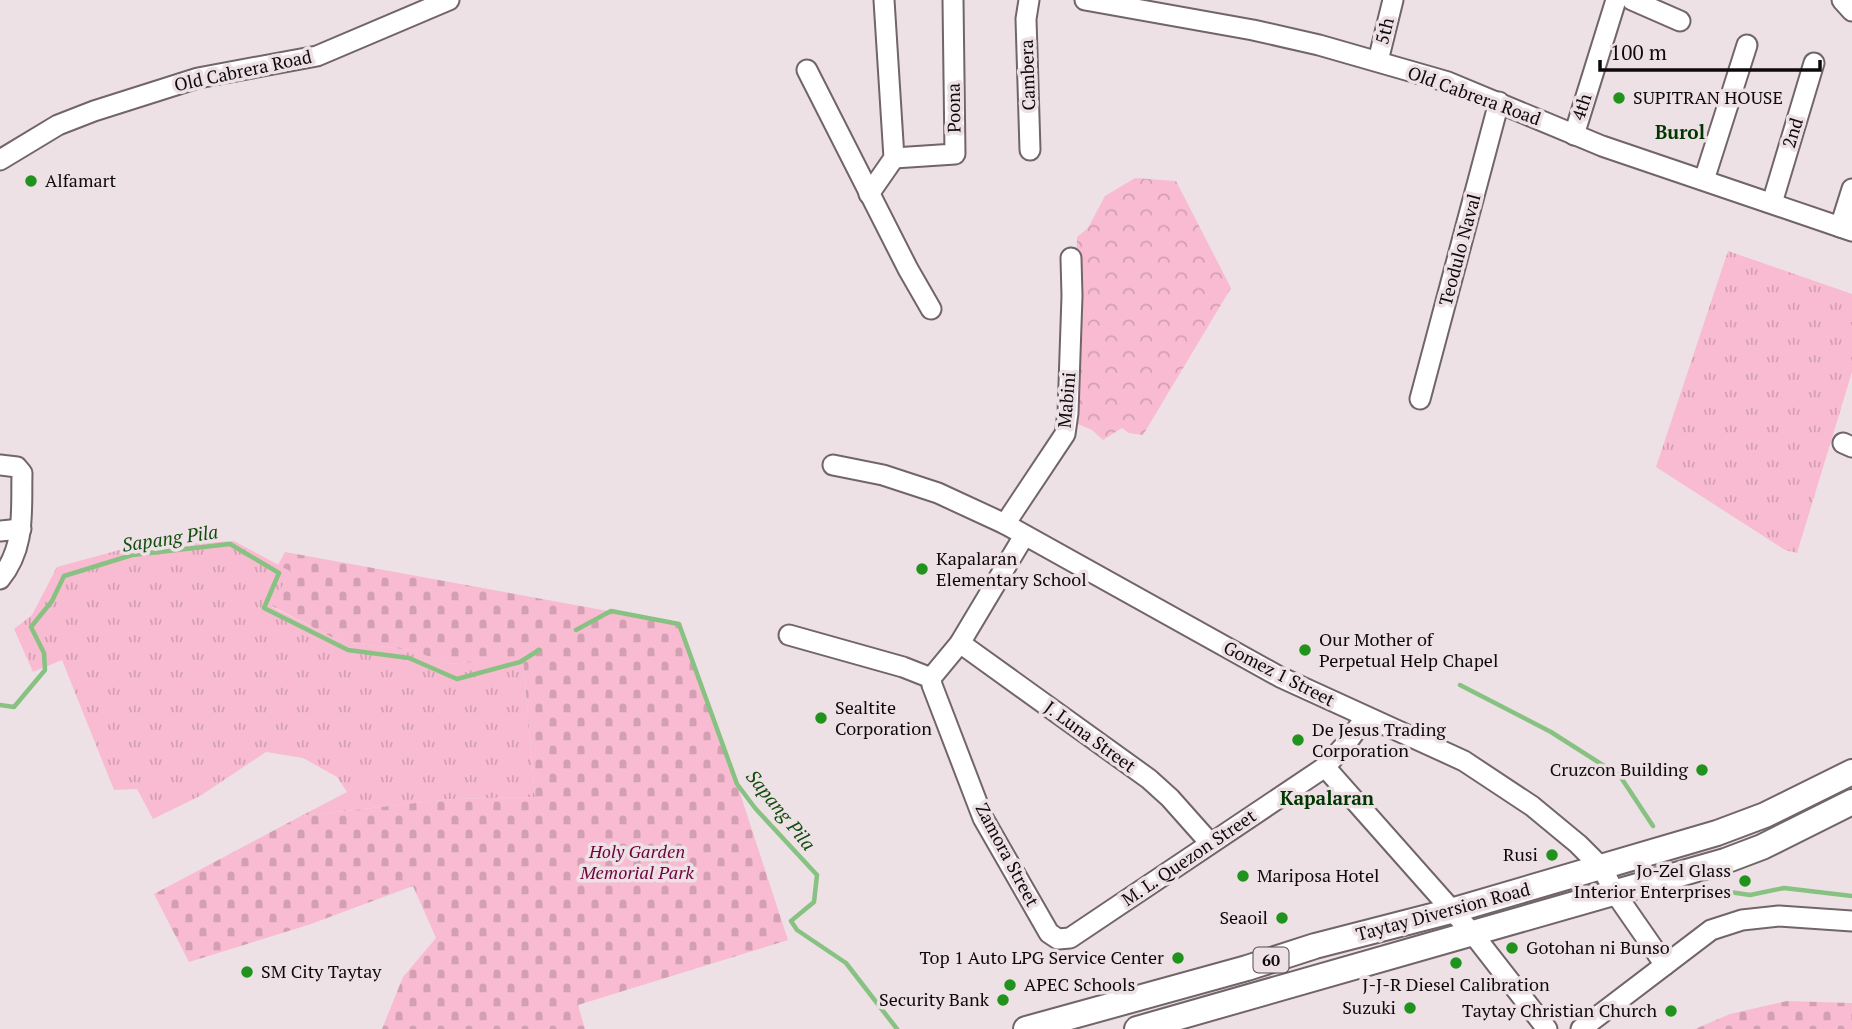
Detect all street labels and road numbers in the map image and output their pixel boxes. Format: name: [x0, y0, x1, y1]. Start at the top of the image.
street label: 5th: [1369, 14, 1399, 47]
street label: Cambera: [1014, 39, 1040, 111]
street label: Old Cabrera Road: [172, 44, 314, 96]
street label: Old Cabrera Road: [1404, 60, 1544, 130]
street label: Poona: [941, 83, 965, 133]
street label: 4th: [1565, 90, 1597, 123]
street label: 2nd: [1776, 115, 1808, 151]
street label: Teodulo Naval: [1433, 191, 1486, 308]
street label: Mabini: [1052, 371, 1080, 429]
street label: Gomez 1 Street: [1220, 635, 1339, 712]
street label: J. Luna Street: [1040, 695, 1141, 778]
street label: Zamora Street: [971, 799, 1045, 911]
street label: M. L. Quezon Street: [1117, 803, 1260, 911]
street label: Taytay Diversion Road: [1353, 876, 1532, 946]
road number: 60: [1254, 948, 1288, 972]

